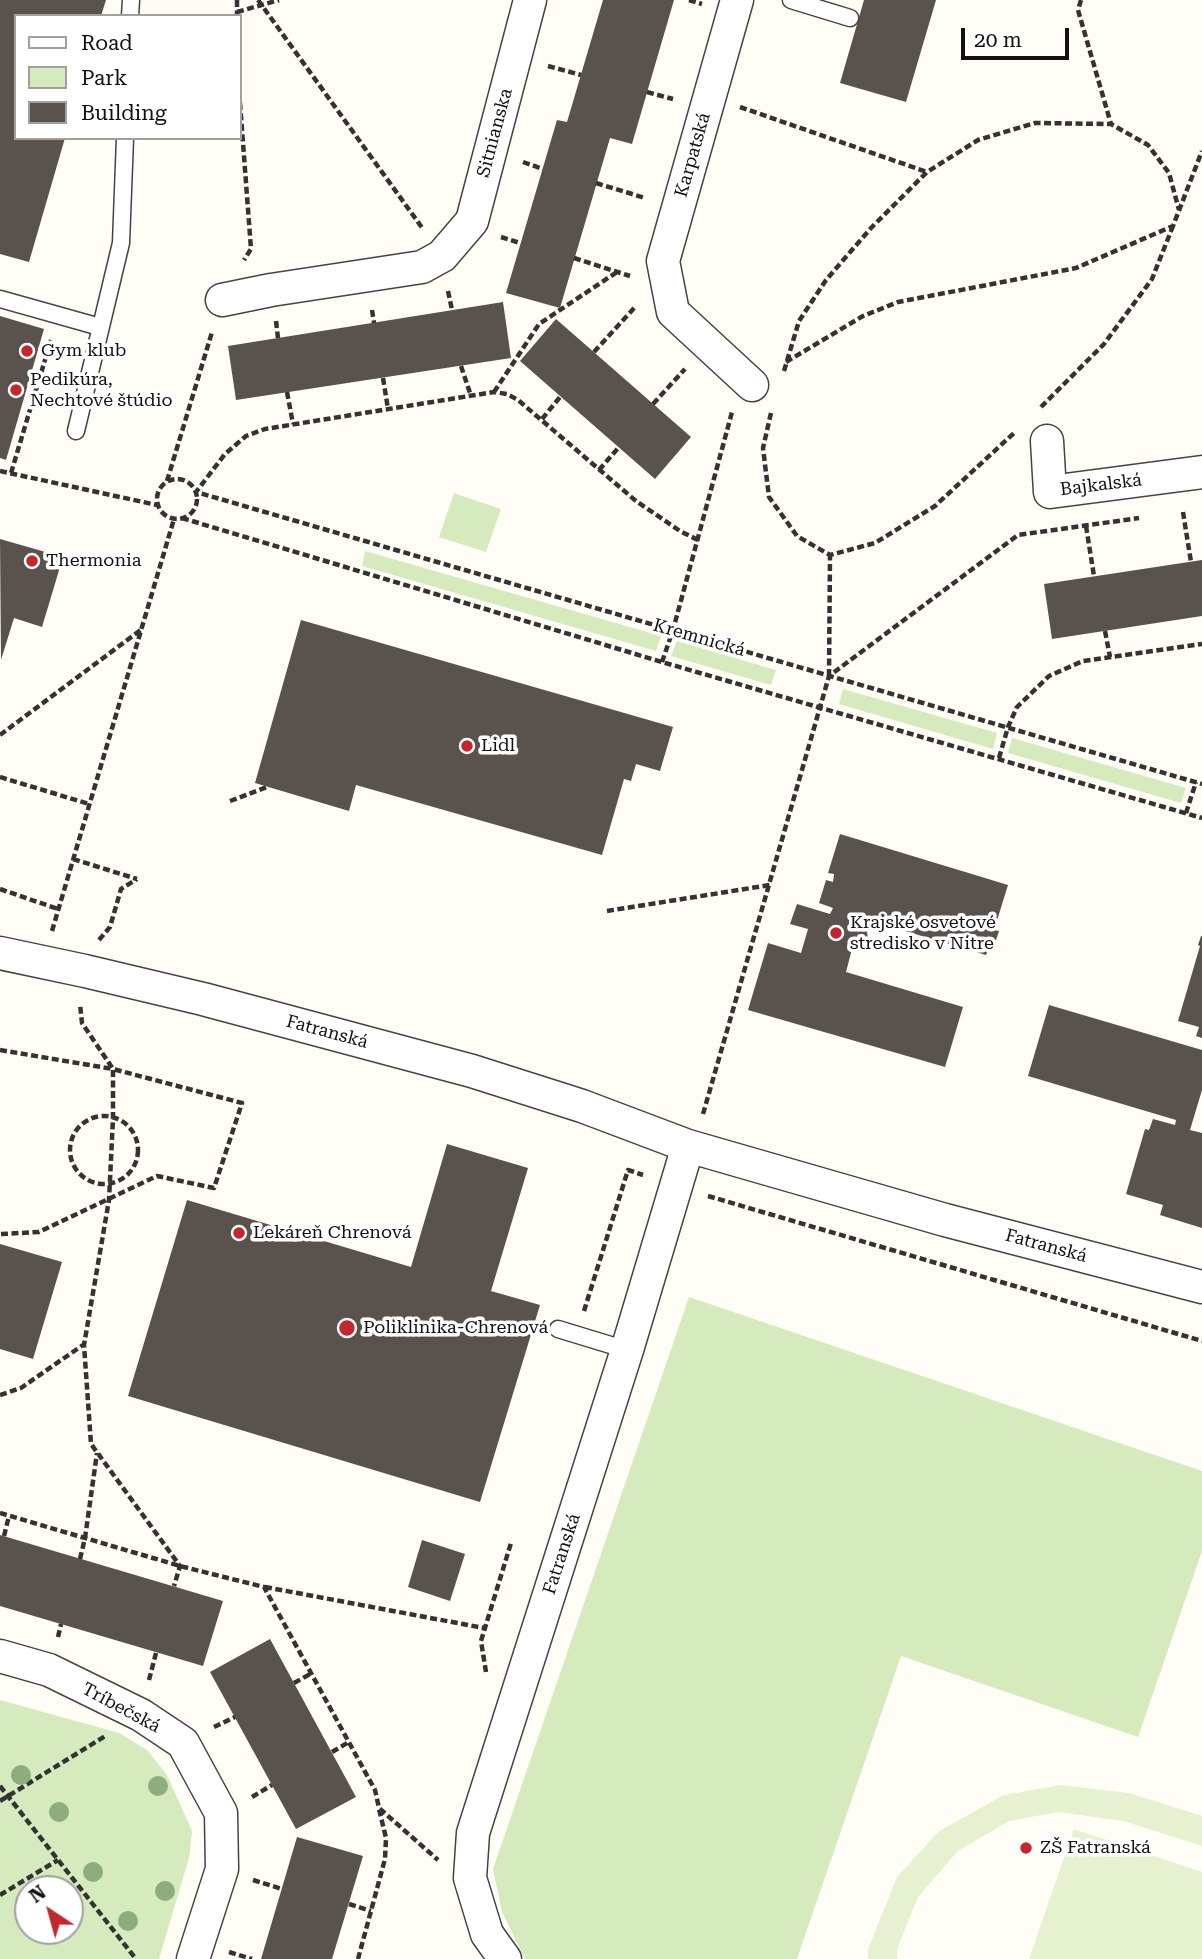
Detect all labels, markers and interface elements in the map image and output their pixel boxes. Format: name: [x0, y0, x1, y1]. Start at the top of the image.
legend: [14, 14, 242, 140]
scale bar: [964, 14, 1072, 58]
text: 20 m: [974, 28, 1022, 52]
text: Road: [81, 31, 133, 55]
text: Park: [81, 66, 127, 90]
street label: Sitnianska: [473, 86, 517, 180]
text: Building: [81, 101, 167, 125]
street label: Karpatská: [671, 110, 715, 200]
place label: Gym klub: [41, 340, 126, 362]
marker: Gym klub: [19, 343, 35, 359]
place label: Pedikúra, Nechtové štúdio: [30, 369, 172, 412]
marker: Pedikúra, Nechtové štúdio: [8, 382, 24, 398]
street label: Bajkalská: [1059, 469, 1143, 501]
place label: Thermonia: [46, 550, 142, 572]
marker: Thermonia: [24, 553, 40, 569]
street label: Kremnická: [651, 615, 747, 661]
place label: Lidl: [481, 735, 515, 757]
marker: Lidl: [459, 738, 475, 754]
place label: Krajské osvetové stredisko v Nitre: [850, 912, 996, 954]
marker: Krajské osvetové stredisko v Nitre: [828, 925, 844, 941]
street label: Fatranská: [284, 1011, 370, 1053]
place label: Lekáreň Chrenová: [253, 1222, 411, 1244]
marker: Lekáreň Chrenová: [231, 1225, 247, 1241]
street label: Fatranská: [1003, 1225, 1089, 1267]
place label: Poliklinika-Chrenová: [363, 1317, 548, 1339]
marker: Poliklinika-Chrenová: [337, 1318, 357, 1338]
street label: Fatranská: [539, 1511, 585, 1597]
street label: Tríbečská: [78, 1678, 164, 1738]
place label: ZŠ Fatranská: [1040, 1837, 1151, 1859]
marker: ZŠ Fatranská: [1018, 1840, 1034, 1856]
north arrow: [14, 1875, 84, 1945]
text: N: [25, 1881, 50, 1908]

